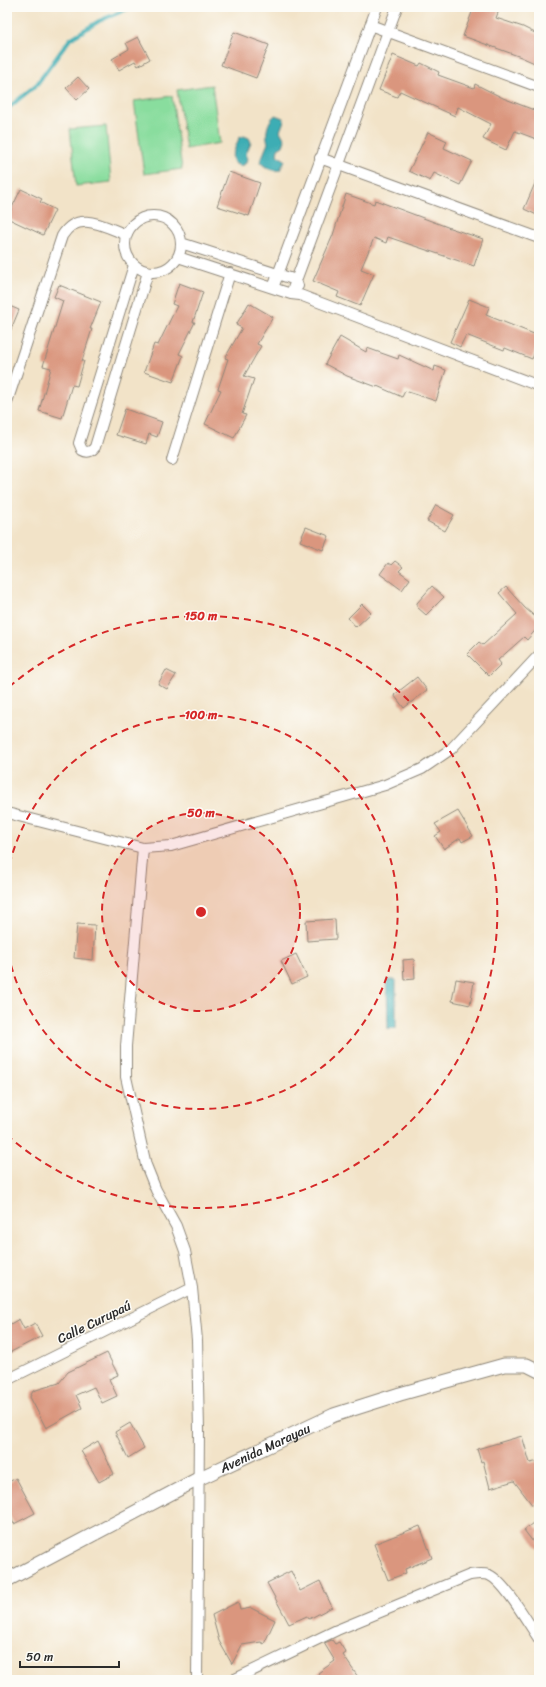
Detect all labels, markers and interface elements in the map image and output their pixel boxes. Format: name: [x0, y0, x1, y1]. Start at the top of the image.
text: 150 m: [185, 605, 218, 627]
text: 100 m: [185, 704, 218, 726]
text: 50 m: [187, 802, 215, 824]
centre of rings: [194, 905, 208, 919]
street label: Calle Curupaú: [53, 1294, 135, 1350]
street label: Avenida Marayau: [215, 1416, 314, 1479]
scale bar: [20, 1643, 119, 1669]
text: 50 m: [26, 1646, 53, 1668]

